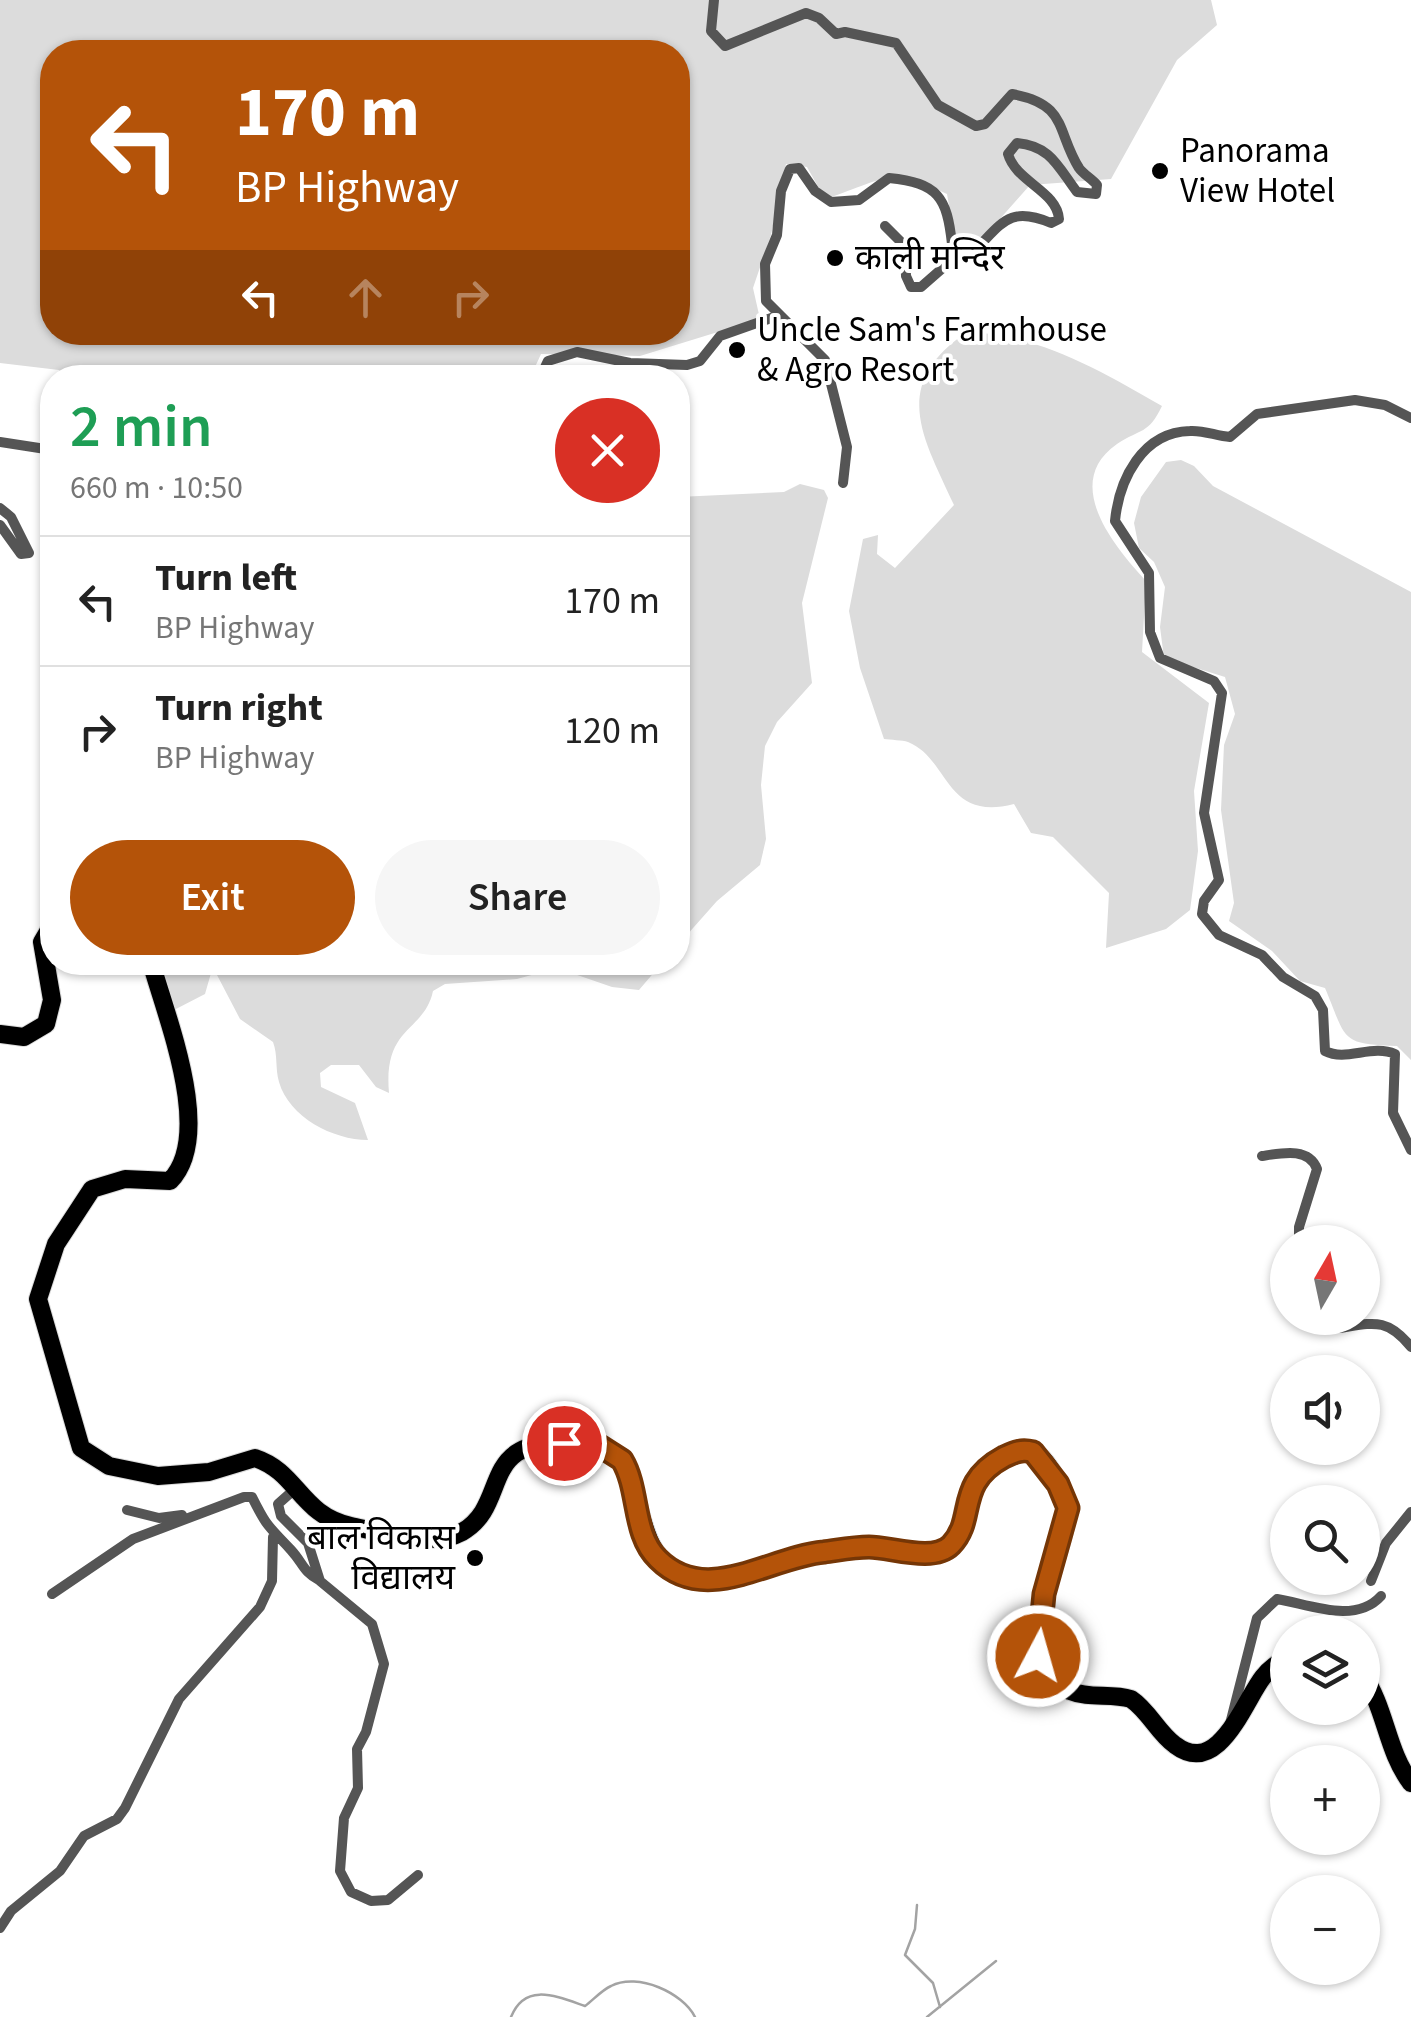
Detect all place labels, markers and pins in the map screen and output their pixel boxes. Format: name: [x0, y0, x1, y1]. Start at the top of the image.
place label: Panorama View Hotel: [1180, 126, 1335, 216]
marker: Panorama View Hotel: [1149, 160, 1171, 182]
place label: काली मन्दिर: [855, 233, 1005, 283]
marker: काली मन्दिर: [824, 247, 846, 269]
place label: Uncle Sam's Farmhouse & Agro Resort: [757, 305, 1107, 395]
marker: Uncle Sam's Farmhouse & Agro Resort: [726, 339, 748, 361]
pin: [522, 1401, 607, 1486]
place label: बाल विकास विद्यालय: [307, 1513, 456, 1603]
marker: बाल विकास विद्यालय: [464, 1547, 486, 1569]

